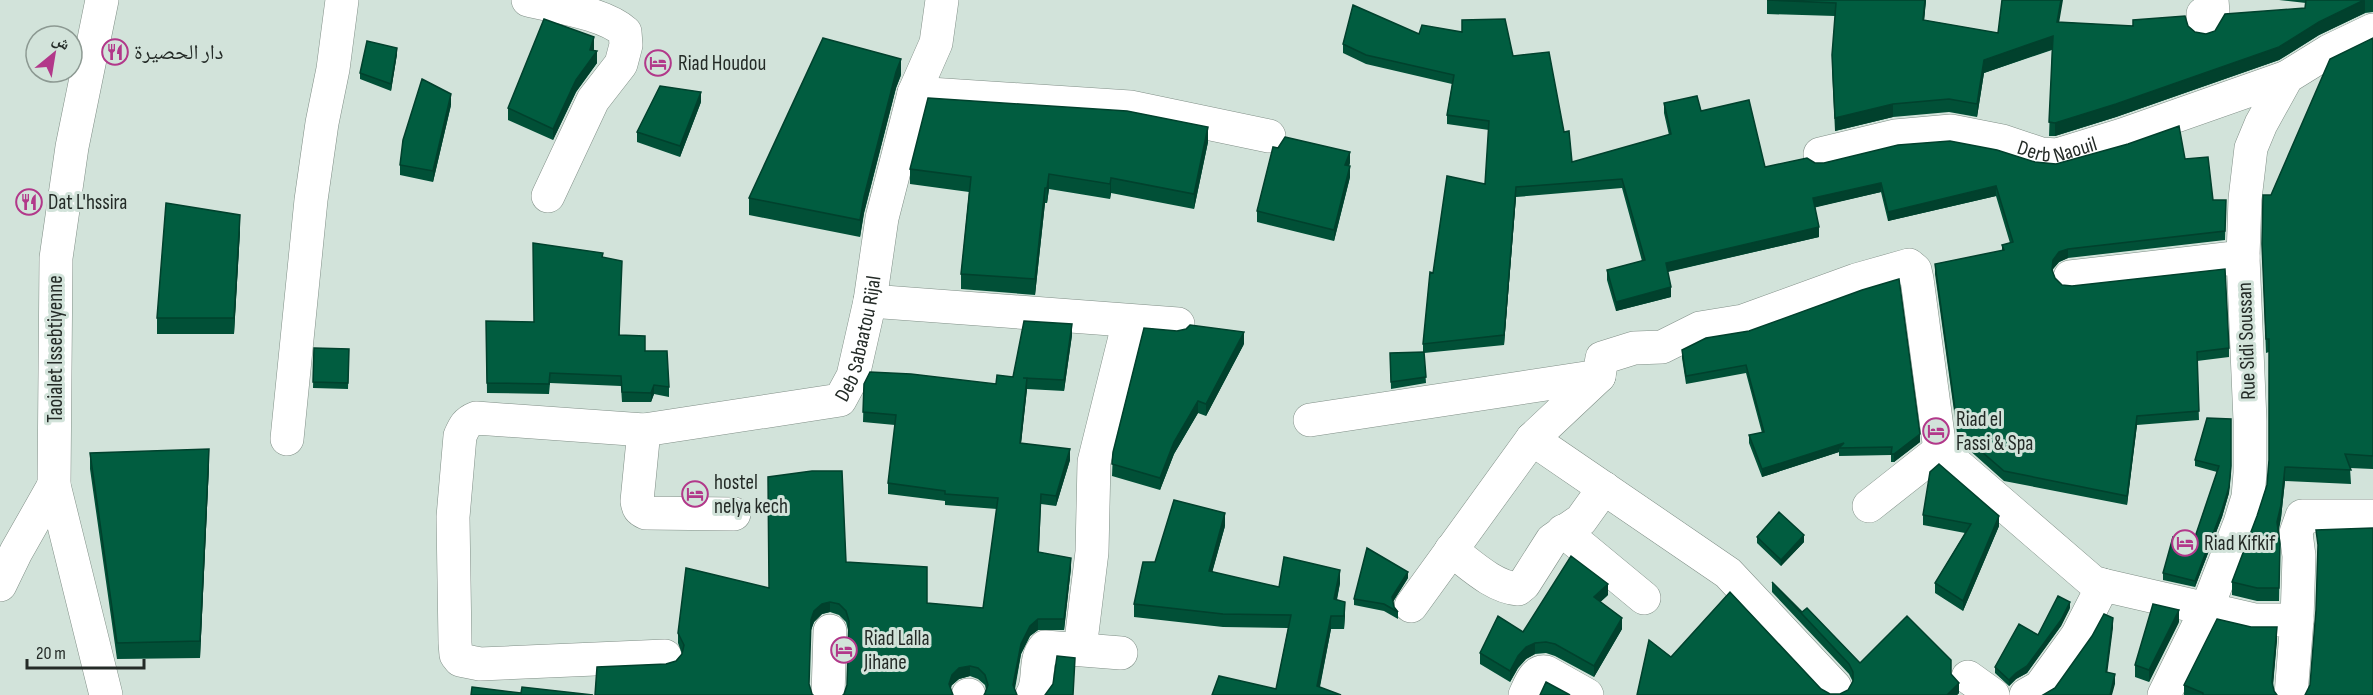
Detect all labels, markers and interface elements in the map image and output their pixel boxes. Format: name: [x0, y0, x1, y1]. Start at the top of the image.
north arrow: [24, 24, 84, 84]
text: ش: [49, 30, 73, 55]
restaurant icon: دار الحصيرة: [100, 37, 130, 67]
place label: دار الحصيرة: [134, 40, 224, 65]
hotel icon: Riad Houdou: [643, 48, 673, 78]
place label: Riad Houdou: [678, 51, 766, 76]
street label: Derb Naouil: [2014, 131, 2100, 168]
restaurant icon: Dat L'hssira: [14, 187, 44, 217]
place label: Dat L'hssira: [48, 190, 127, 215]
street label: Deb Sabaatou Rijal: [830, 274, 887, 406]
street label: Taoialet Issebtiyenne: [43, 275, 68, 423]
street label: Rue Sidi Soussan: [2232, 282, 2261, 400]
place label: Riad el Fassi & Spa: [1956, 407, 2033, 456]
hotel icon: Riad el Fassi & Spa: [1921, 416, 1951, 446]
place label: hostel nelya kech: [714, 470, 788, 519]
hotel icon: hostel nelya kech: [680, 479, 710, 509]
hotel icon: Riad Kifkif: [2170, 528, 2200, 558]
place label: Riad Kifkif: [2204, 531, 2276, 556]
place label: Riad Lalla Jihane: [863, 626, 930, 675]
scale bar: [27, 632, 144, 670]
hotel icon: Riad Lalla Jihane: [829, 635, 859, 665]
text: 20 m: [36, 643, 66, 664]

